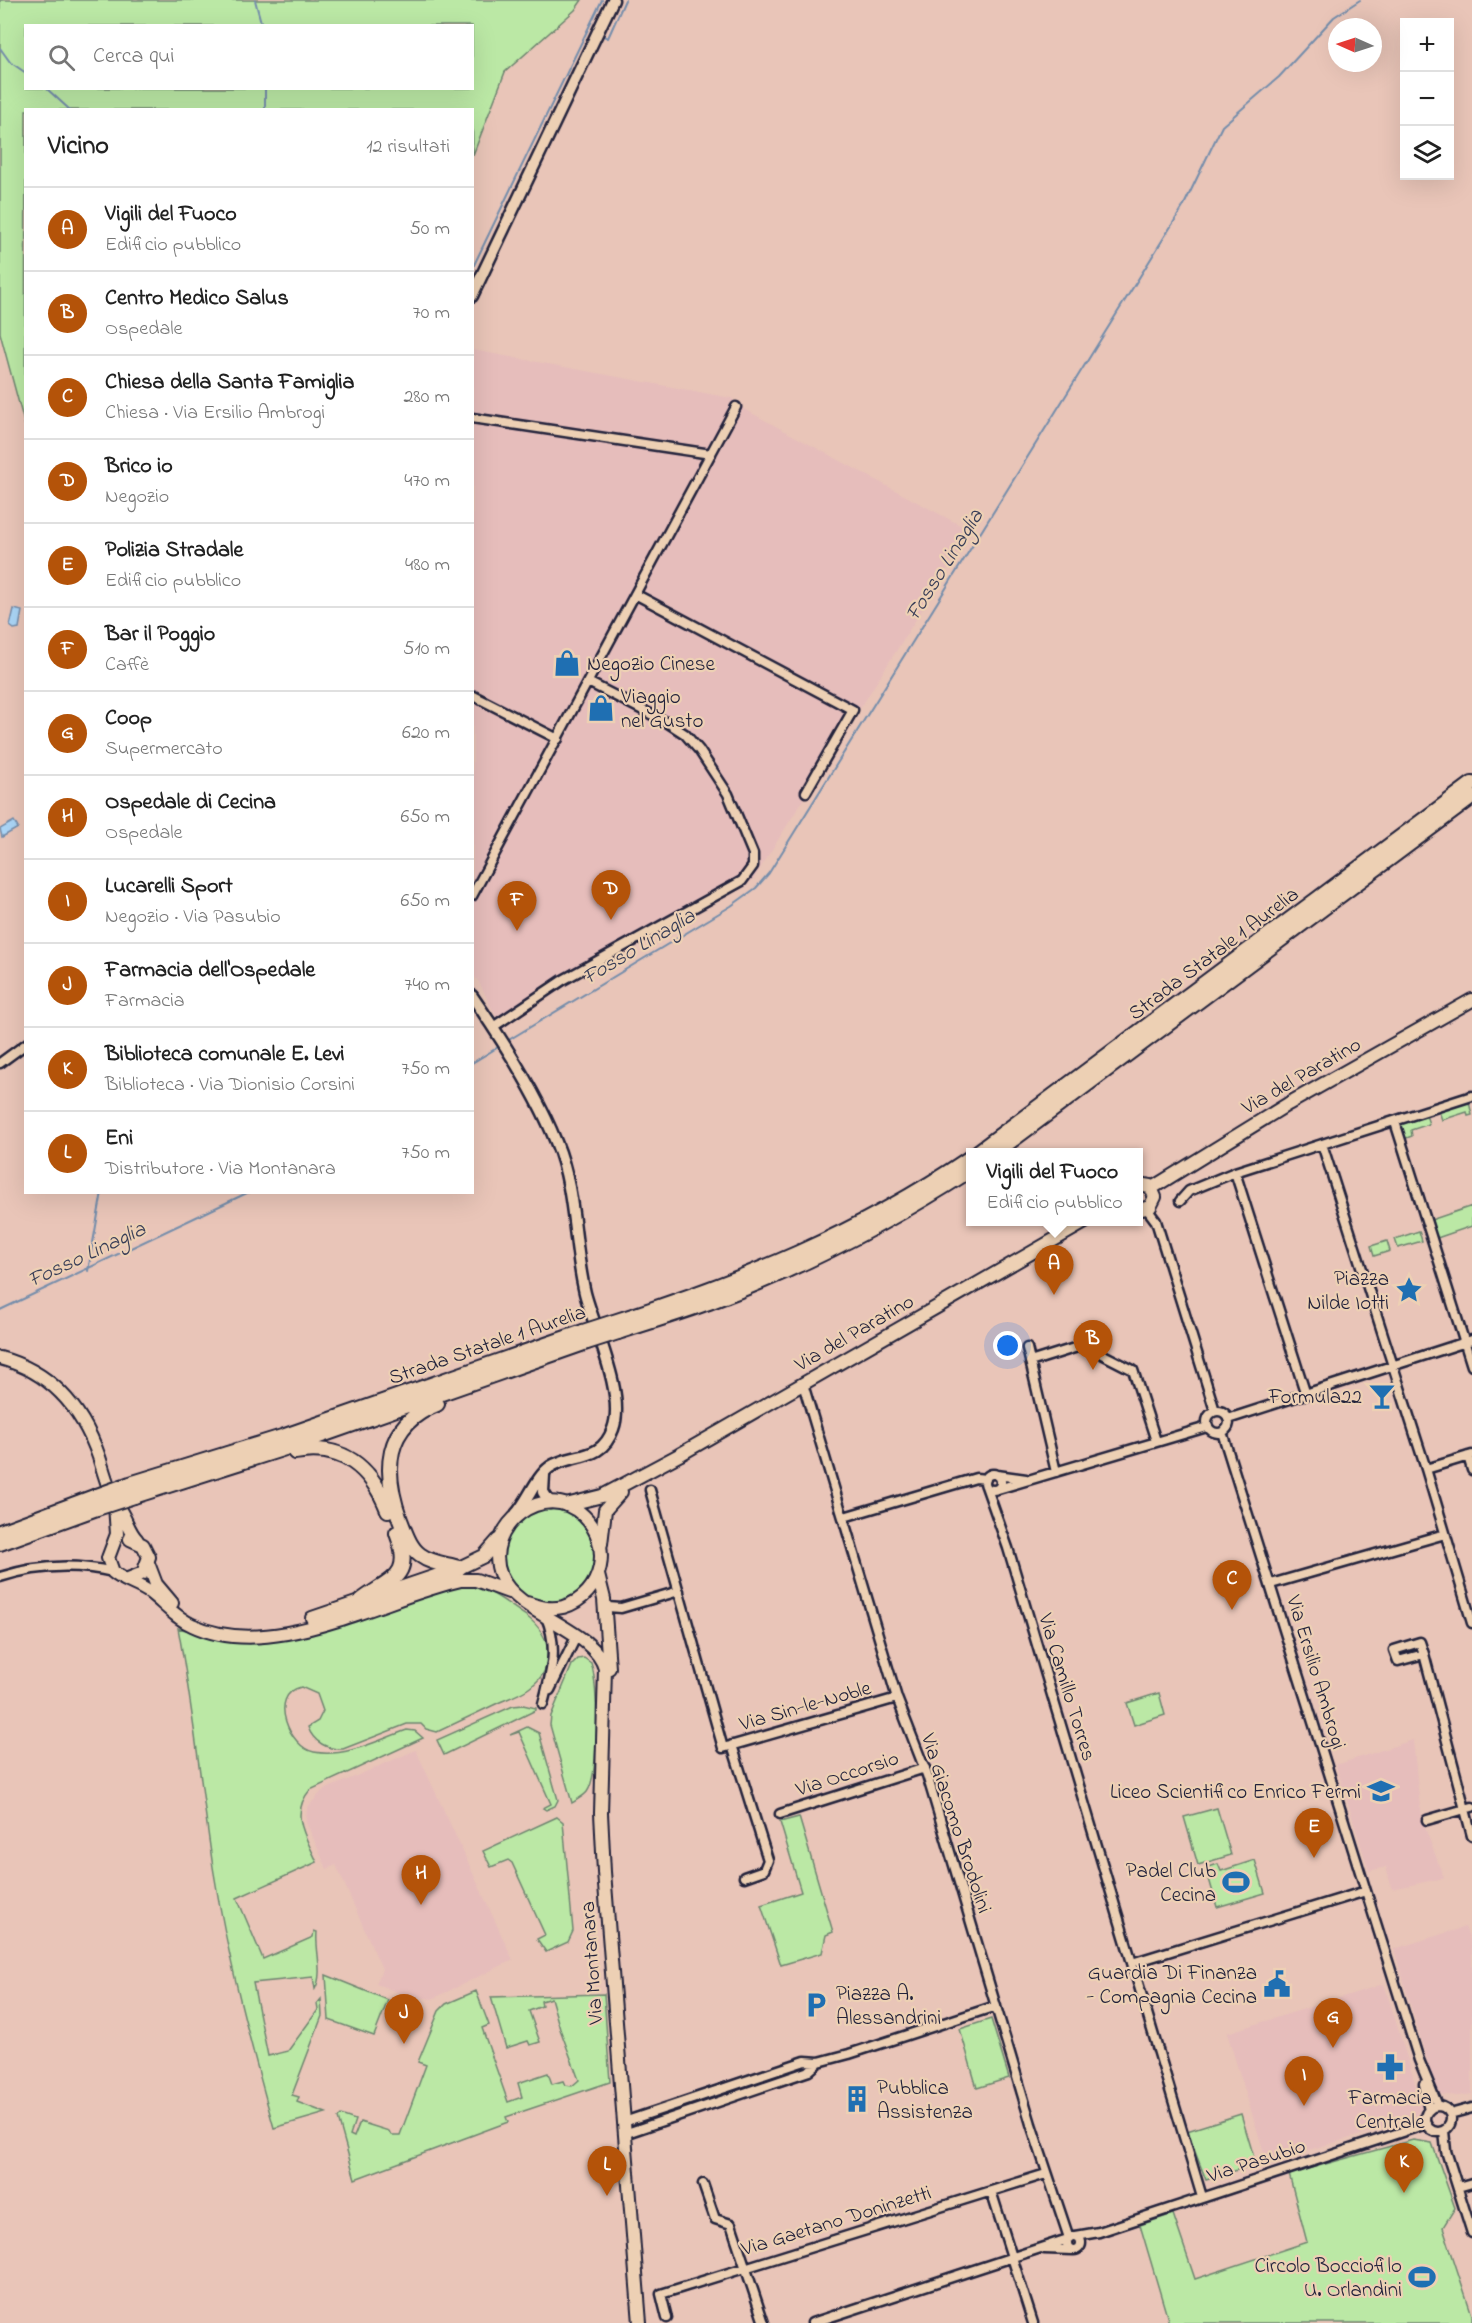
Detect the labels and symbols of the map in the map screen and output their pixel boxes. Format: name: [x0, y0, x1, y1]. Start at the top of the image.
north arrow: [1328, 18, 1382, 72]
water label: Fosso Linaglia: [898, 503, 993, 628]
shop icon: Negozio Cinese: [552, 648, 582, 678]
place label: Negozio Cinese: [587, 650, 715, 682]
place label: Viaggio nel Gusto: [620, 683, 703, 737]
shop icon: Viaggio nel Gusto: [586, 693, 616, 723]
pin: D: [592, 870, 630, 920]
street label: Strada Statale 1 Aurelia: [1123, 880, 1306, 1029]
pin: F: [498, 882, 536, 931]
water label: Fosso Linaglia: [577, 901, 703, 994]
street label: Via del Paratino: [1236, 1030, 1367, 1124]
water label: Fosso Linaglia: [23, 1214, 152, 1297]
pin: A: [1034, 1246, 1074, 1295]
place label: Piazza Nilde Iotti: [1307, 1265, 1389, 1319]
place icon: Piazza Nilde Iotti: [1394, 1275, 1424, 1305]
street label: Via del Paratino: [789, 1287, 920, 1381]
street label: Strada Statale 1 Aurelia: [385, 1298, 590, 1394]
pin: B: [1074, 1320, 1112, 1370]
your location: [993, 1331, 1022, 1360]
bar icon: Formula22: [1367, 1381, 1397, 1411]
place label: Formula22: [1268, 1383, 1362, 1413]
pin: C: [1212, 1560, 1252, 1610]
street label: Via Ersilio Ambrogi: [1275, 1591, 1353, 1754]
street label: Via Camillo Torres: [1029, 1609, 1103, 1765]
street label: Via Sin-le-Noble: [735, 1674, 875, 1740]
street label: Via Giacomo Brodolini: [912, 1729, 998, 1917]
street label: Via Occorsio: [791, 1744, 903, 1806]
school or university icon: Liceo Scientifico Enrico Fermi: [1366, 1776, 1396, 1806]
place label: Liceo Scientifico Enrico Fermi: [1110, 1778, 1361, 1808]
pin: E: [1294, 1808, 1334, 1858]
pin: H: [402, 1856, 440, 1905]
place label: Padel Club Cecina: [1126, 1857, 1216, 1911]
sports icon: Padel Club Cecina: [1221, 1867, 1251, 1897]
street label: Via Montanara: [574, 1900, 612, 2026]
place label: Guardia Di Finanza - Compagnia Cecina: [1086, 1959, 1257, 2015]
public building icon: Guardia Di Finanza - Compagnia Cecina: [1262, 1969, 1292, 1999]
place label: Piazza A. Alessandrini: [836, 1980, 941, 2034]
parking icon: Piazza A. Alessandrini: [801, 1990, 831, 2020]
pin: J: [384, 1994, 424, 2044]
pin: G: [1314, 1998, 1352, 2048]
pharmacy icon: Farmacia Centrale: [1375, 2052, 1405, 2082]
pin: I: [1284, 2056, 1324, 2106]
place label: Pubblica Assistenza: [877, 2074, 973, 2128]
building icon: Pubblica Assistenza: [842, 2084, 872, 2114]
place label: Farmacia Centrale: [1347, 2084, 1432, 2138]
street label: Via Pasubio: [1203, 2132, 1310, 2192]
pin: K: [1384, 2144, 1424, 2193]
pin: L: [588, 2146, 626, 2196]
street label: Via Gaetano Doninzetti: [737, 2179, 935, 2265]
place label: Circolo Bocciofilo U. Orlandini: [1254, 2252, 1402, 2306]
sports icon: Circolo Bocciofilo U. Orlandini: [1407, 2262, 1437, 2292]

